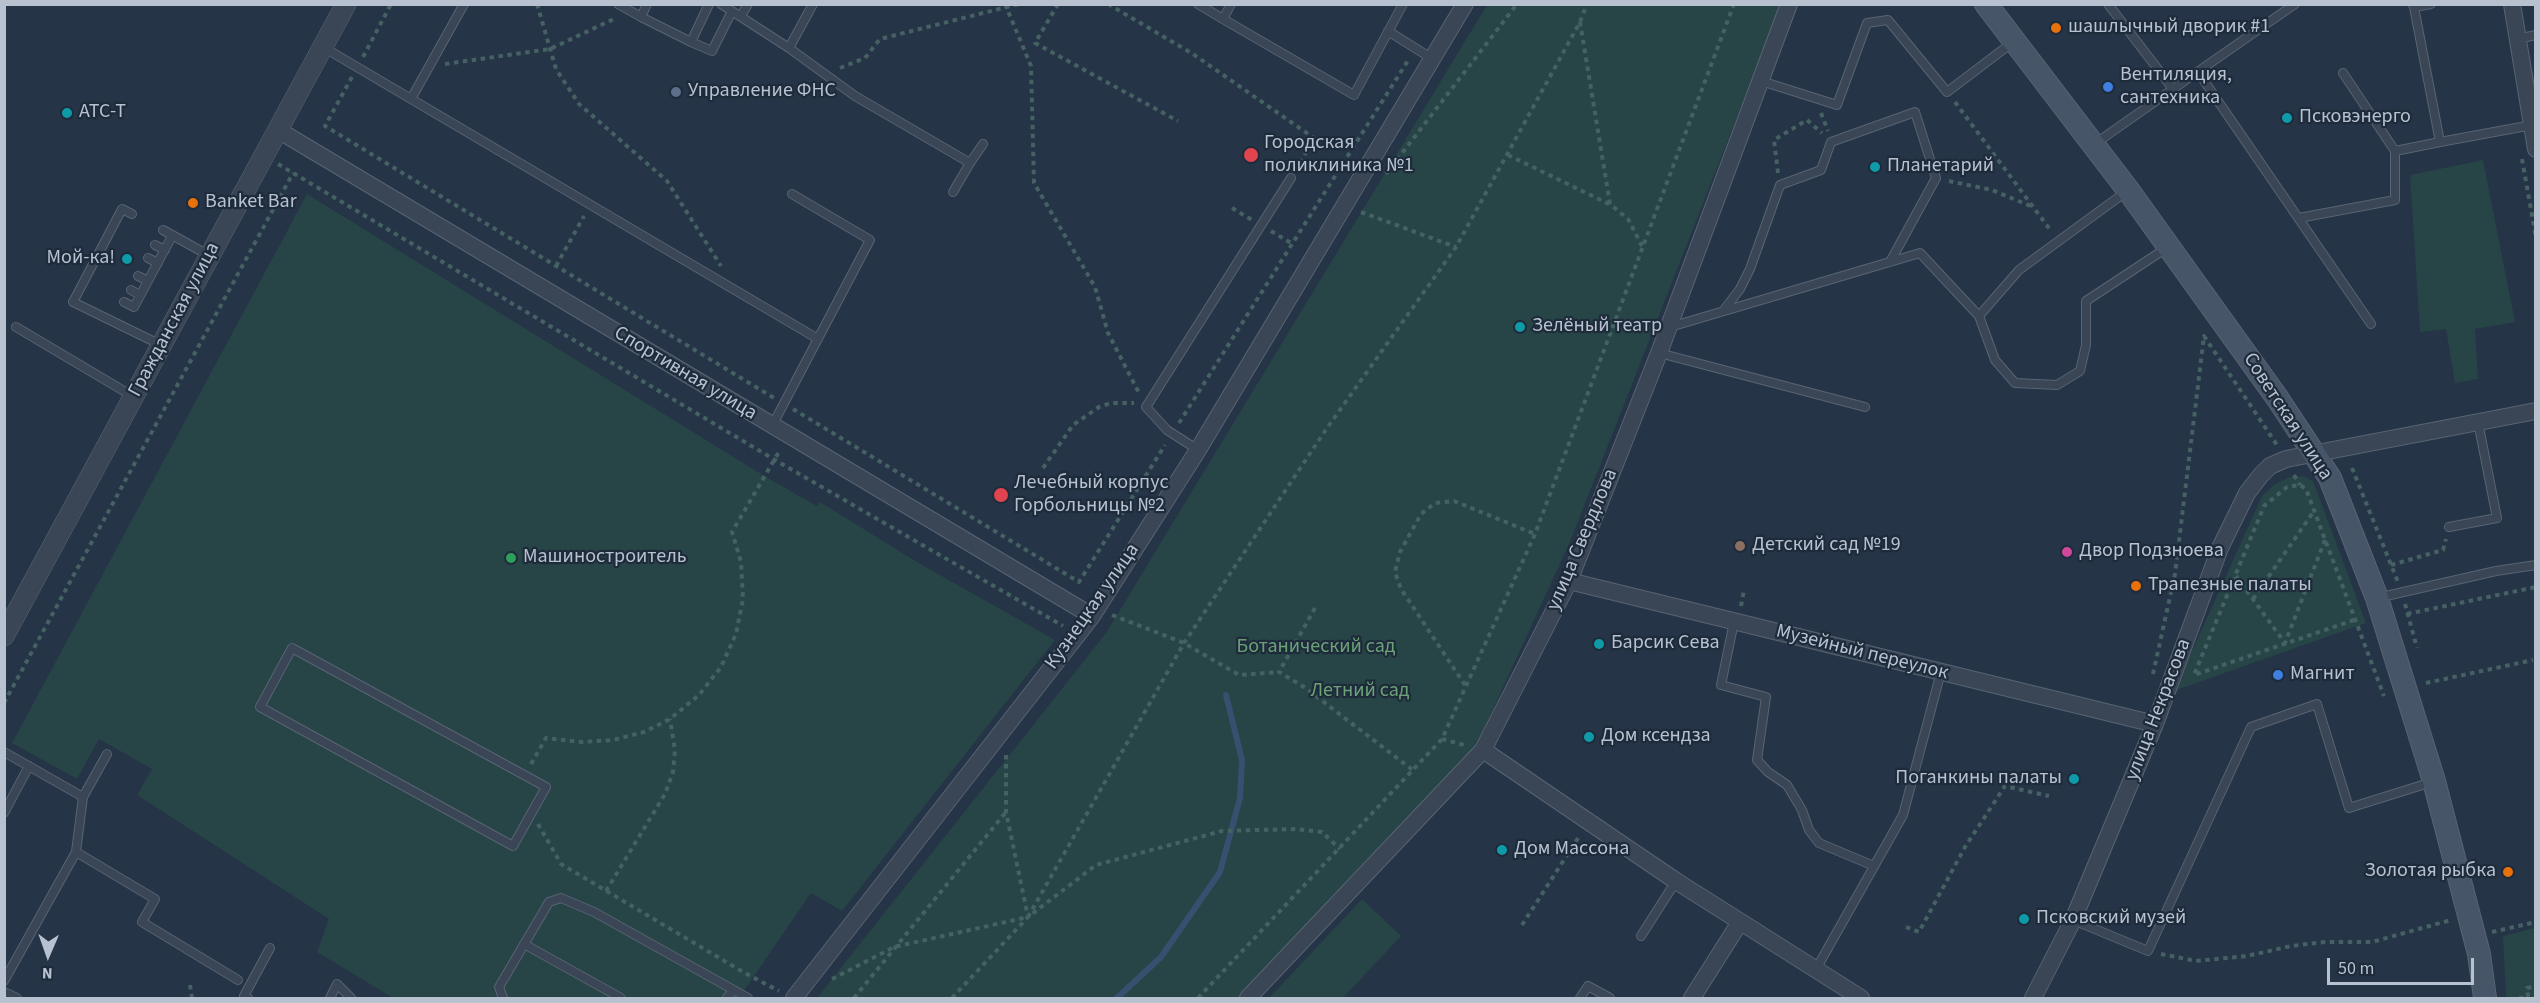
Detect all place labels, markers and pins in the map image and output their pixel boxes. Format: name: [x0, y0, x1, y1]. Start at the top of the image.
place label: шашлычный дворик #1: [2068, 16, 2270, 40]
marker: шашлычный дворик #1: [2049, 21, 2063, 35]
place label: Вентиляция, сантехника: [2120, 64, 2232, 111]
place label: Управление ФНС: [688, 80, 836, 104]
marker: Вентиляция, сантехника: [2101, 80, 2115, 94]
marker: Управление ФНС: [669, 85, 683, 99]
place label: ATC-T: [79, 101, 126, 125]
marker: ATC-T: [60, 106, 74, 120]
place label: Псковэнерго: [2299, 106, 2411, 130]
marker: Псковэнерго: [2280, 111, 2294, 125]
place label: Городская поликлиника №1: [1264, 132, 1414, 179]
marker: Городская поликлиника №1: [1242, 146, 1260, 164]
place label: Планетарий: [1887, 155, 1994, 179]
marker: Планетарий: [1868, 160, 1882, 174]
place label: Banket Bar: [205, 191, 297, 215]
marker: Banket Bar: [186, 196, 200, 210]
place label: Мой-ка!: [47, 247, 115, 271]
marker: Мой-ка!: [120, 252, 134, 266]
place label: Зелёный театр: [1532, 315, 1662, 339]
marker: Зелёный театр: [1513, 320, 1527, 334]
place label: Лечебный корпус Горбольницы №2: [1014, 472, 1169, 519]
marker: Лечебный корпус Горбольницы №2: [992, 486, 1010, 504]
place label: Детский сад №19: [1752, 534, 1901, 558]
marker: Детский сад №19: [1733, 539, 1747, 553]
place label: Двор Подзноева: [2079, 540, 2224, 564]
marker: Двор Подзноева: [2060, 545, 2074, 559]
place label: Машиностроитель: [523, 546, 687, 570]
marker: Машиностроитель: [504, 551, 518, 565]
place label: Трапезные палаты: [2148, 574, 2312, 598]
marker: Трапезные палаты: [2129, 579, 2143, 593]
place label: Барсик Сева: [1611, 632, 1720, 656]
marker: Барсик Сева: [1592, 637, 1606, 651]
place label: Магнит: [2290, 663, 2355, 687]
marker: Магнит: [2271, 668, 2285, 682]
place label: Дом ксендза: [1601, 725, 1711, 749]
marker: Дом ксендза: [1582, 730, 1596, 744]
place label: Поганкины палаты: [1895, 767, 2062, 791]
marker: Поганкины палаты: [2067, 772, 2081, 786]
place label: Дом Масcона: [1514, 838, 1629, 862]
marker: Дом Масcона: [1495, 843, 1509, 857]
place label: Золотая рыбка: [2365, 860, 2496, 884]
marker: Золотая рыбка: [2501, 865, 2515, 879]
place label: Псковский музей: [2036, 907, 2186, 931]
marker: Псковский музей: [2017, 912, 2031, 926]

